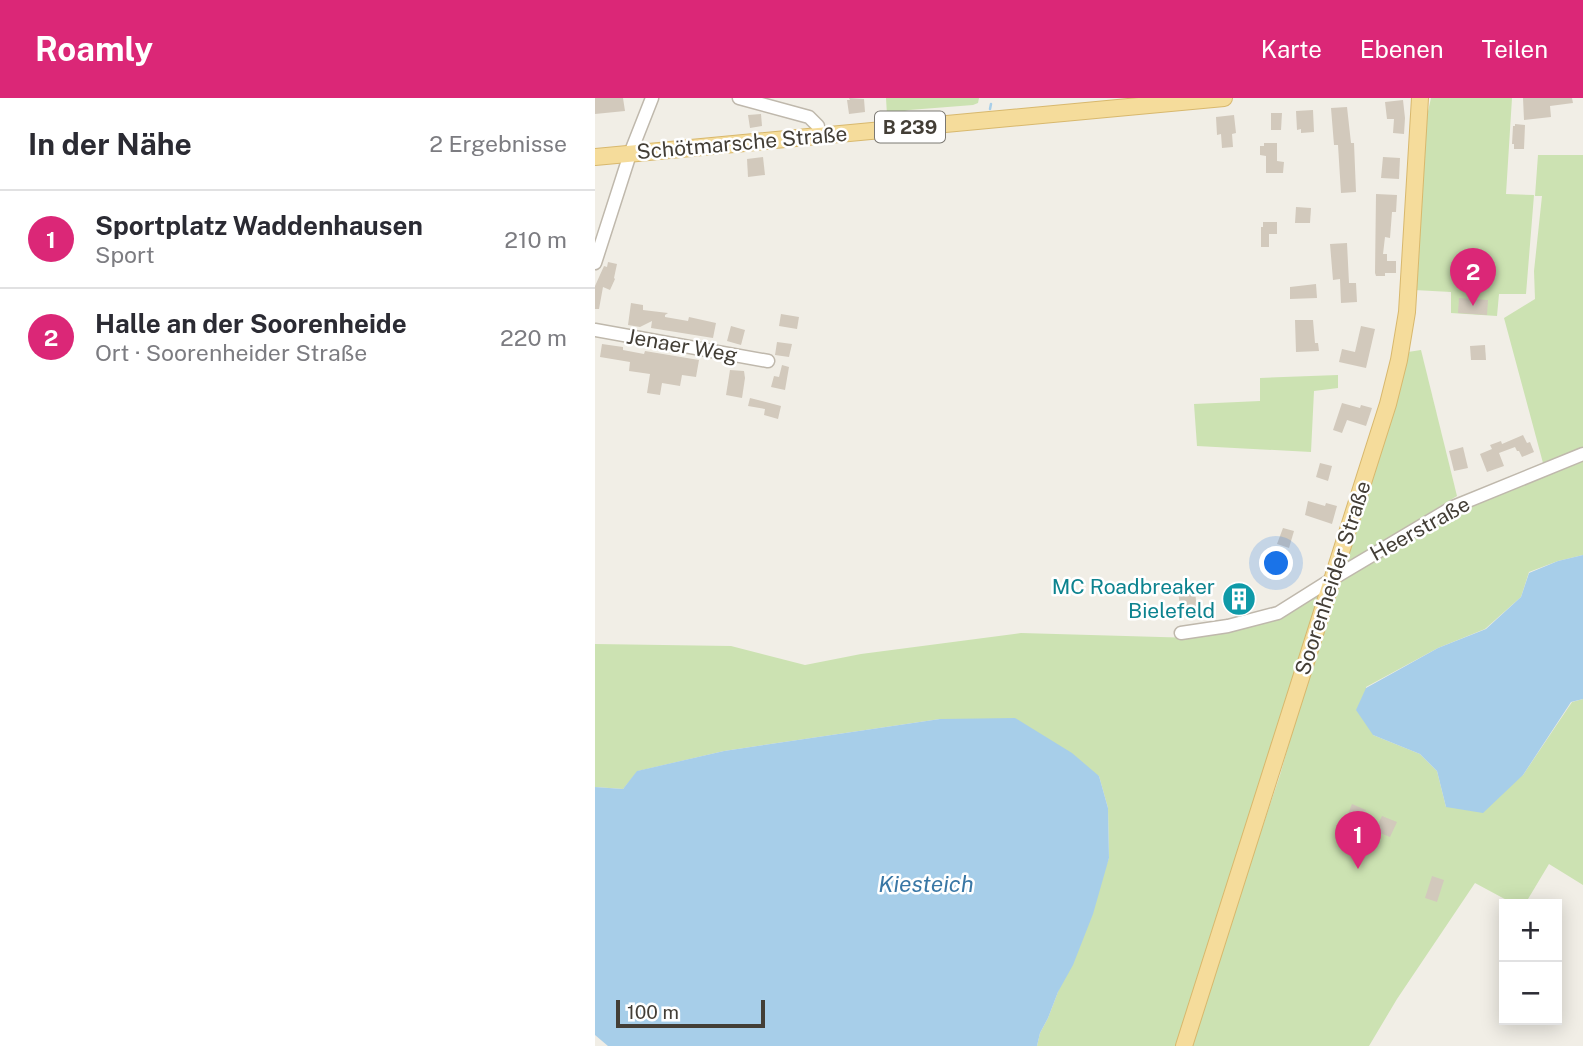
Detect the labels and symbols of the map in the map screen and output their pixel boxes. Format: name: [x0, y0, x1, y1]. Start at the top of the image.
road number: B 239: [875, 112, 945, 142]
street label: Schötmarsche Straße: [636, 121, 848, 164]
pin: 2: [1450, 248, 1496, 306]
street label: Jenaer Weg: [625, 323, 740, 368]
street label: Soorenheider Straße: [1289, 478, 1376, 678]
street label: Heerstraße: [1366, 491, 1474, 566]
your location: [1259, 546, 1293, 580]
place label: MC Roadbreaker Bielefeld: [1052, 574, 1215, 623]
building icon: MC Roadbreaker Bielefeld: [1220, 580, 1258, 618]
pin: 1: [1335, 811, 1381, 869]
water label: Kiesteich: [878, 870, 974, 897]
scale bar: [616, 997, 765, 1029]

